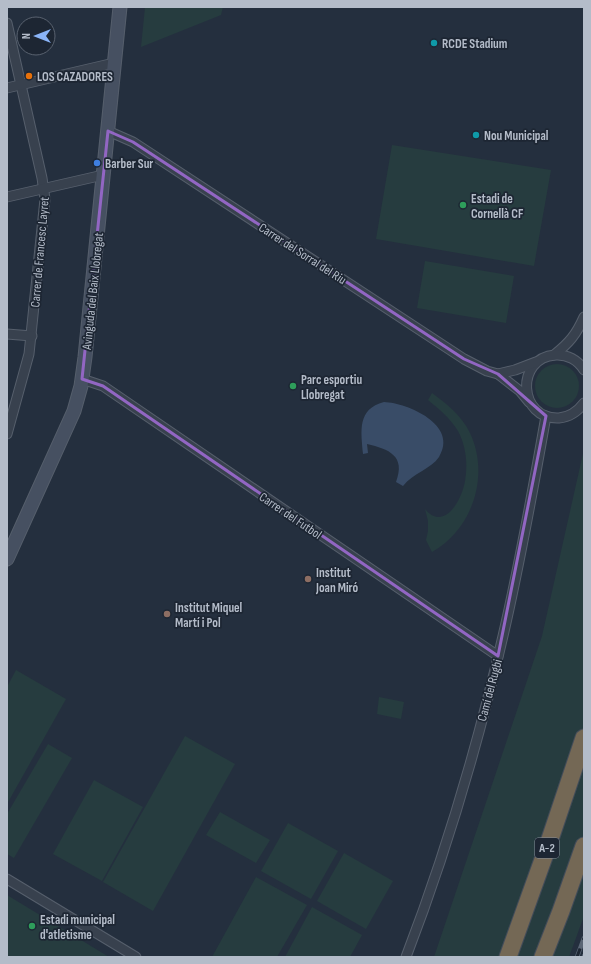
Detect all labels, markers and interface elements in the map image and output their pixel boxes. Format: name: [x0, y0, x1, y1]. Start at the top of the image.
north arrow: [16, 16, 56, 56]
text: N: [20, 33, 33, 39]
place label: RCDE Stadium: [442, 36, 508, 52]
marker: RCDE Stadium: [429, 38, 439, 48]
place label: LOS CAZADORES: [37, 69, 113, 85]
marker: LOS CAZADORES: [24, 71, 34, 81]
place label: Nou Municipal: [484, 128, 549, 144]
marker: Nou Municipal: [471, 130, 481, 140]
place label: Barber Sur: [105, 156, 153, 172]
marker: Barber Sur: [92, 158, 102, 168]
place label: Estadi de Cornellà CF: [471, 191, 524, 222]
street label: Carrer de Francesc Layret: [27, 196, 53, 308]
marker: Estadi de Cornellà CF: [458, 200, 468, 210]
street label: Carrer del Sorral del Riu: [256, 220, 349, 288]
street label: Avinguda del Baix Llobregat: [79, 232, 107, 351]
place label: Parc esportiu Llobregat: [301, 372, 362, 403]
marker: Parc esportiu Llobregat: [288, 381, 298, 391]
street label: Carrer del Futbol: [256, 489, 325, 543]
place label: Institut Joan Miró: [315, 565, 358, 596]
marker: Institut Joan Miró: [303, 574, 313, 584]
place label: Institut Miquel Martí i Pol: [175, 600, 243, 631]
marker: Institut Miquel Martí i Pol: [162, 609, 172, 619]
street label: Camí del Rugbi: [474, 658, 506, 723]
road number: A-2: [535, 838, 559, 858]
place label: Estadi municipal d'atletisme: [40, 912, 115, 943]
marker: Estadi municipal d'atletisme: [27, 921, 37, 931]

